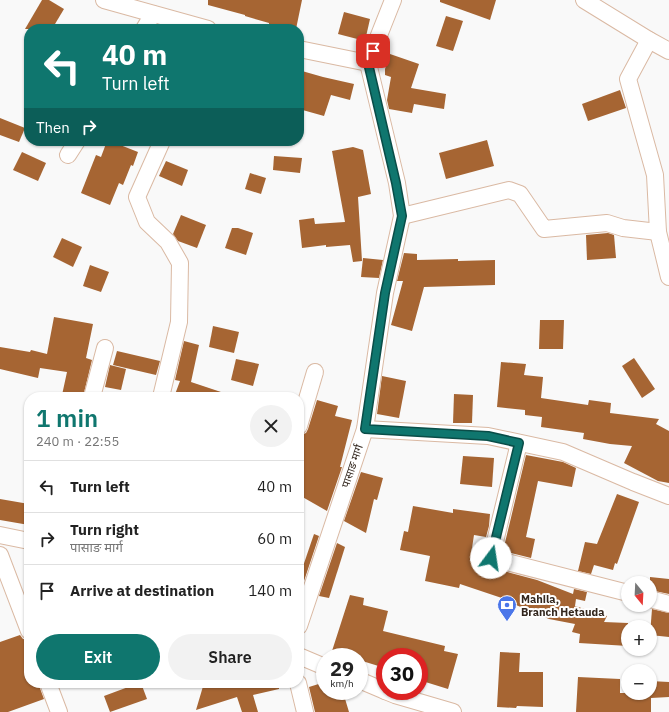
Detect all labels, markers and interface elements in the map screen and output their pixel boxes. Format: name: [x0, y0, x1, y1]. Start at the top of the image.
pin: [356, 34, 390, 68]
text: 40 m: [102, 36, 167, 73]
icon: left: [36, 40, 88, 92]
icon: arrive: [362, 40, 384, 62]
text: Turn left: [102, 72, 170, 95]
icon: right: [78, 116, 100, 138]
text: Then: [36, 118, 70, 137]
text: 1 min: [36, 402, 98, 434]
button: close: [250, 405, 292, 447]
text: 240 m · 22:55: [36, 433, 119, 450]
street label: पासाङ मार्ग: [338, 442, 366, 489]
icon: left: [36, 476, 58, 498]
text: Turn left: [70, 477, 130, 496]
text: 40 m: [257, 477, 292, 496]
text: Turn right: [70, 520, 139, 539]
icon: right: [36, 528, 58, 550]
text: 60 m: [257, 529, 292, 548]
position arrow: [470, 537, 512, 579]
text: पासाङ मार्ग: [70, 539, 123, 556]
north arrow: [621, 576, 657, 612]
map controls: [621, 576, 657, 700]
icon: arrive: [36, 580, 58, 602]
text: Arrive at destination: [70, 581, 214, 600]
text: 140 m: [248, 581, 292, 600]
place label: Mahila, Branch Hetauda: [521, 592, 604, 619]
bank icon: Mahila, Branch Hetauda: [496, 594, 518, 622]
button: +: [621, 620, 657, 656]
button: Exit: [36, 634, 160, 680]
button: Share: [168, 634, 292, 680]
speed limit sign: 30: [376, 648, 428, 700]
text: 29: [330, 655, 354, 682]
button: −: [621, 664, 657, 700]
text: km/h: [330, 677, 354, 690]

